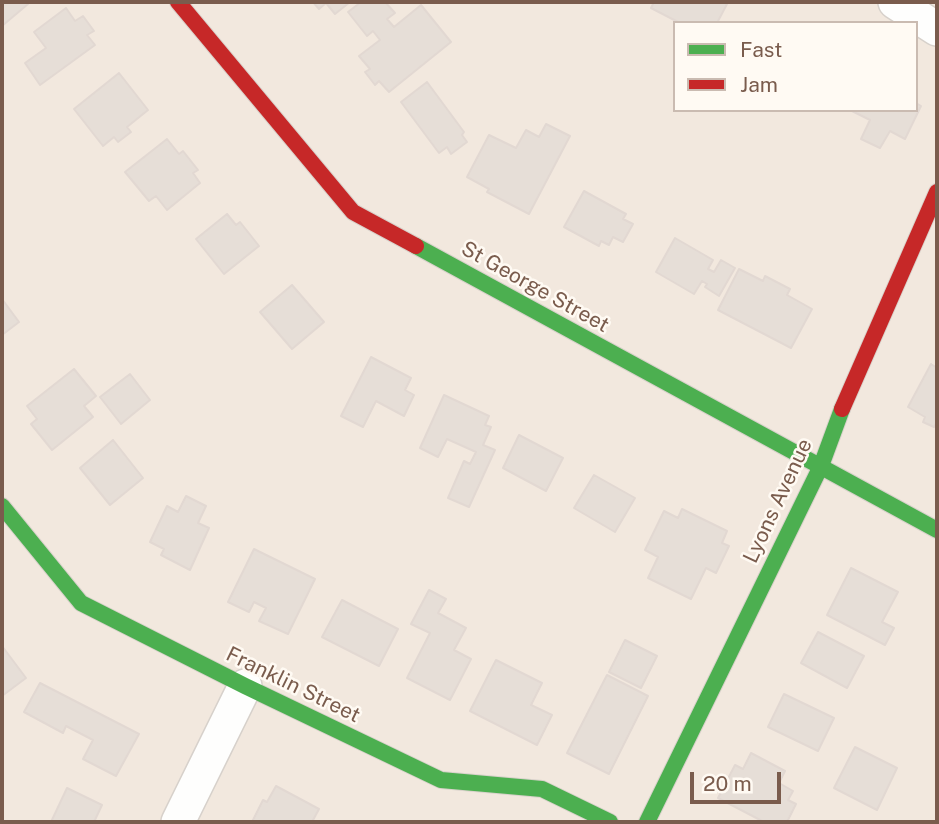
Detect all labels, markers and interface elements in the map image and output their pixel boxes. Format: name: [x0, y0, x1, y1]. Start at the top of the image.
legend: [673, 21, 918, 112]
text: Fast: [740, 37, 782, 62]
text: Jam: [740, 72, 778, 97]
street label: St George Street: [457, 236, 613, 338]
street label: Lyons Avenue: [738, 435, 818, 567]
street label: Franklin Street: [222, 642, 364, 728]
scale bar: [694, 758, 785, 802]
text: 20 m: [703, 771, 752, 796]

